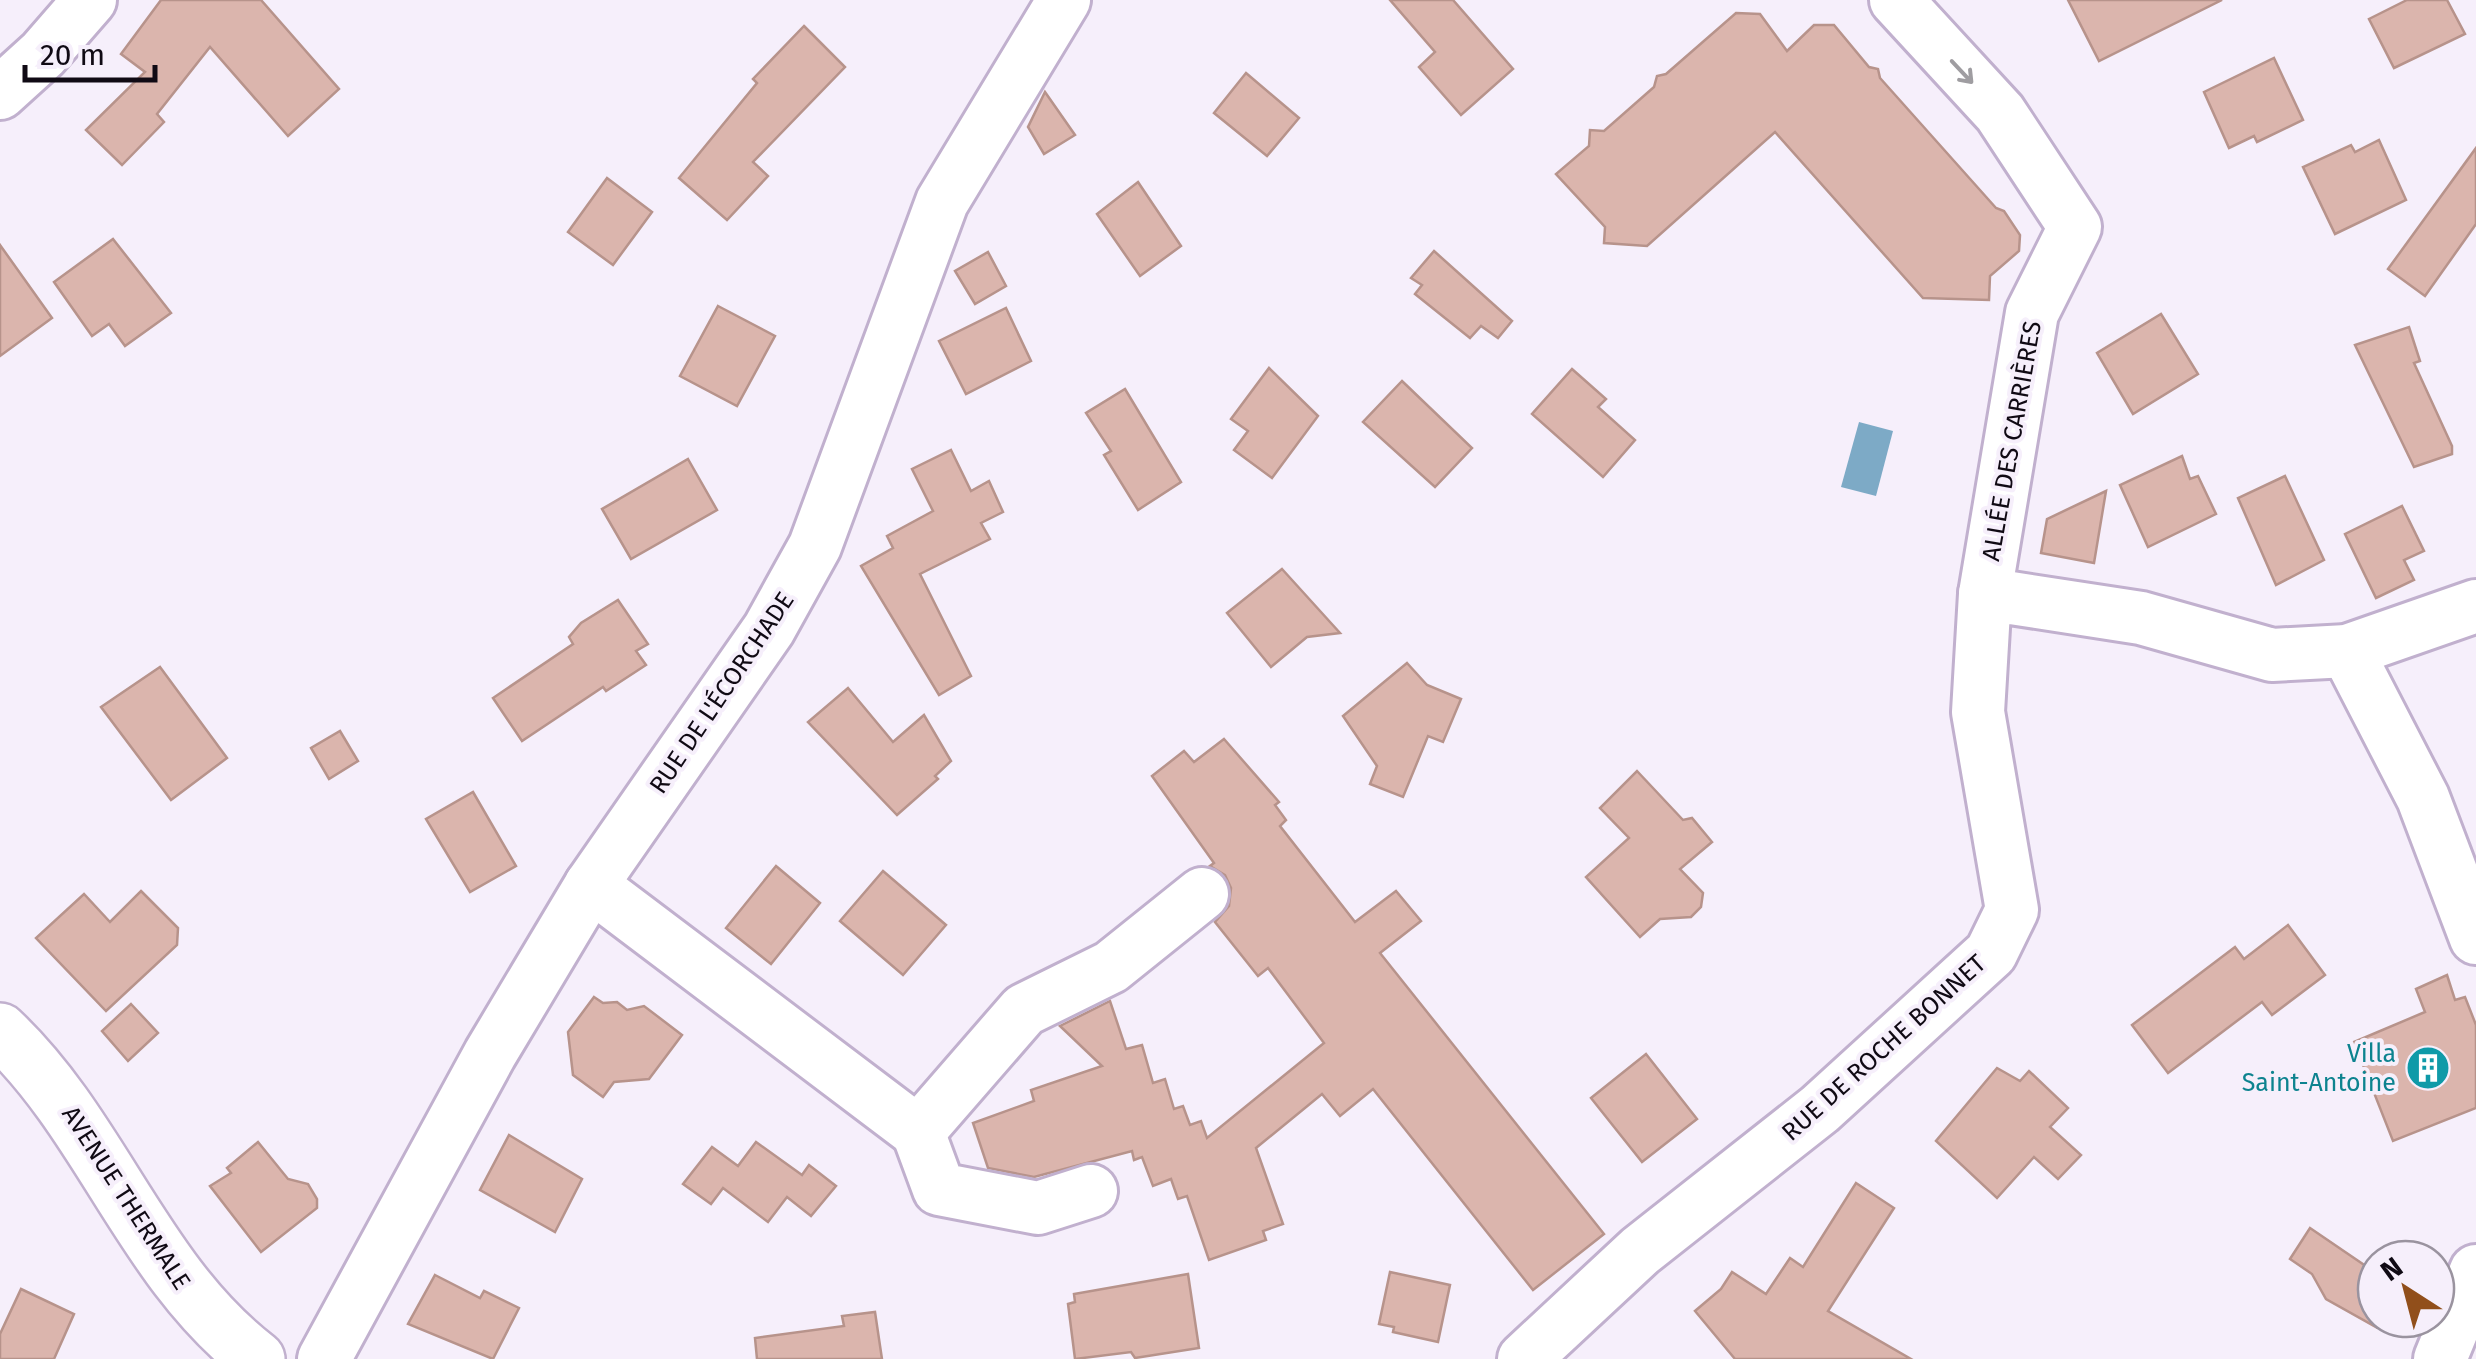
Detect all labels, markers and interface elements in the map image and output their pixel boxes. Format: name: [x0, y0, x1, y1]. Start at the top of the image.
scale bar: [25, 20, 155, 82]
text: 20 m: [40, 37, 105, 73]
one-way arrow: [1950, 59, 1974, 83]
street label: ALLÉE DES CARRIÈRES: [1975, 318, 2048, 563]
street label: RUE DE L'ÉCORCHADE: [643, 586, 801, 799]
street label: RUE DE ROCHE BONNET: [1776, 949, 1992, 1147]
place label: Villa Saint-Antoine: [2242, 1039, 2396, 1098]
building icon: Villa Saint-Antoine: [2405, 1045, 2451, 1091]
street label: AVENUE THERMALE: [55, 1101, 197, 1295]
north arrow: [2356, 1239, 2456, 1339]
text: N: [2374, 1250, 2409, 1288]

